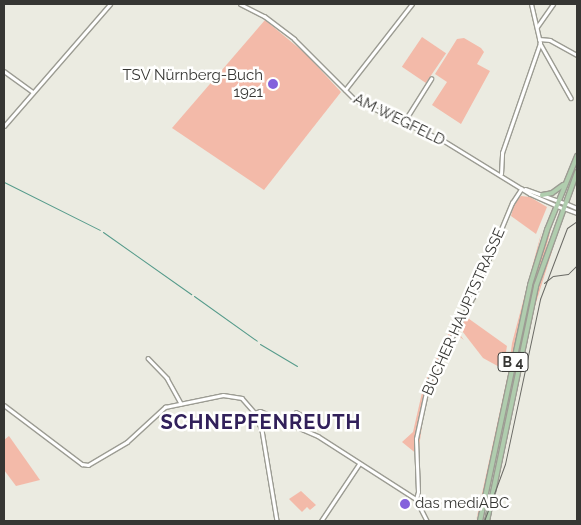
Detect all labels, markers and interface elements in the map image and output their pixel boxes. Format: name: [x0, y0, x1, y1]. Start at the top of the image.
place label: TSV Nürnberg-Buch 1921: [122, 66, 263, 101]
marker: TSV Nürnberg-Buch 1921: [267, 78, 279, 90]
street label: AM WEGFELD: [350, 90, 448, 150]
street label: BUCHER HAUPTSTRASSE: [419, 226, 509, 398]
road number: B 4: [497, 351, 529, 374]
district label: SCHNEPFENREUTH: [159, 410, 363, 434]
place label: das mediABC: [415, 495, 509, 513]
marker: das mediABC: [399, 498, 411, 510]

